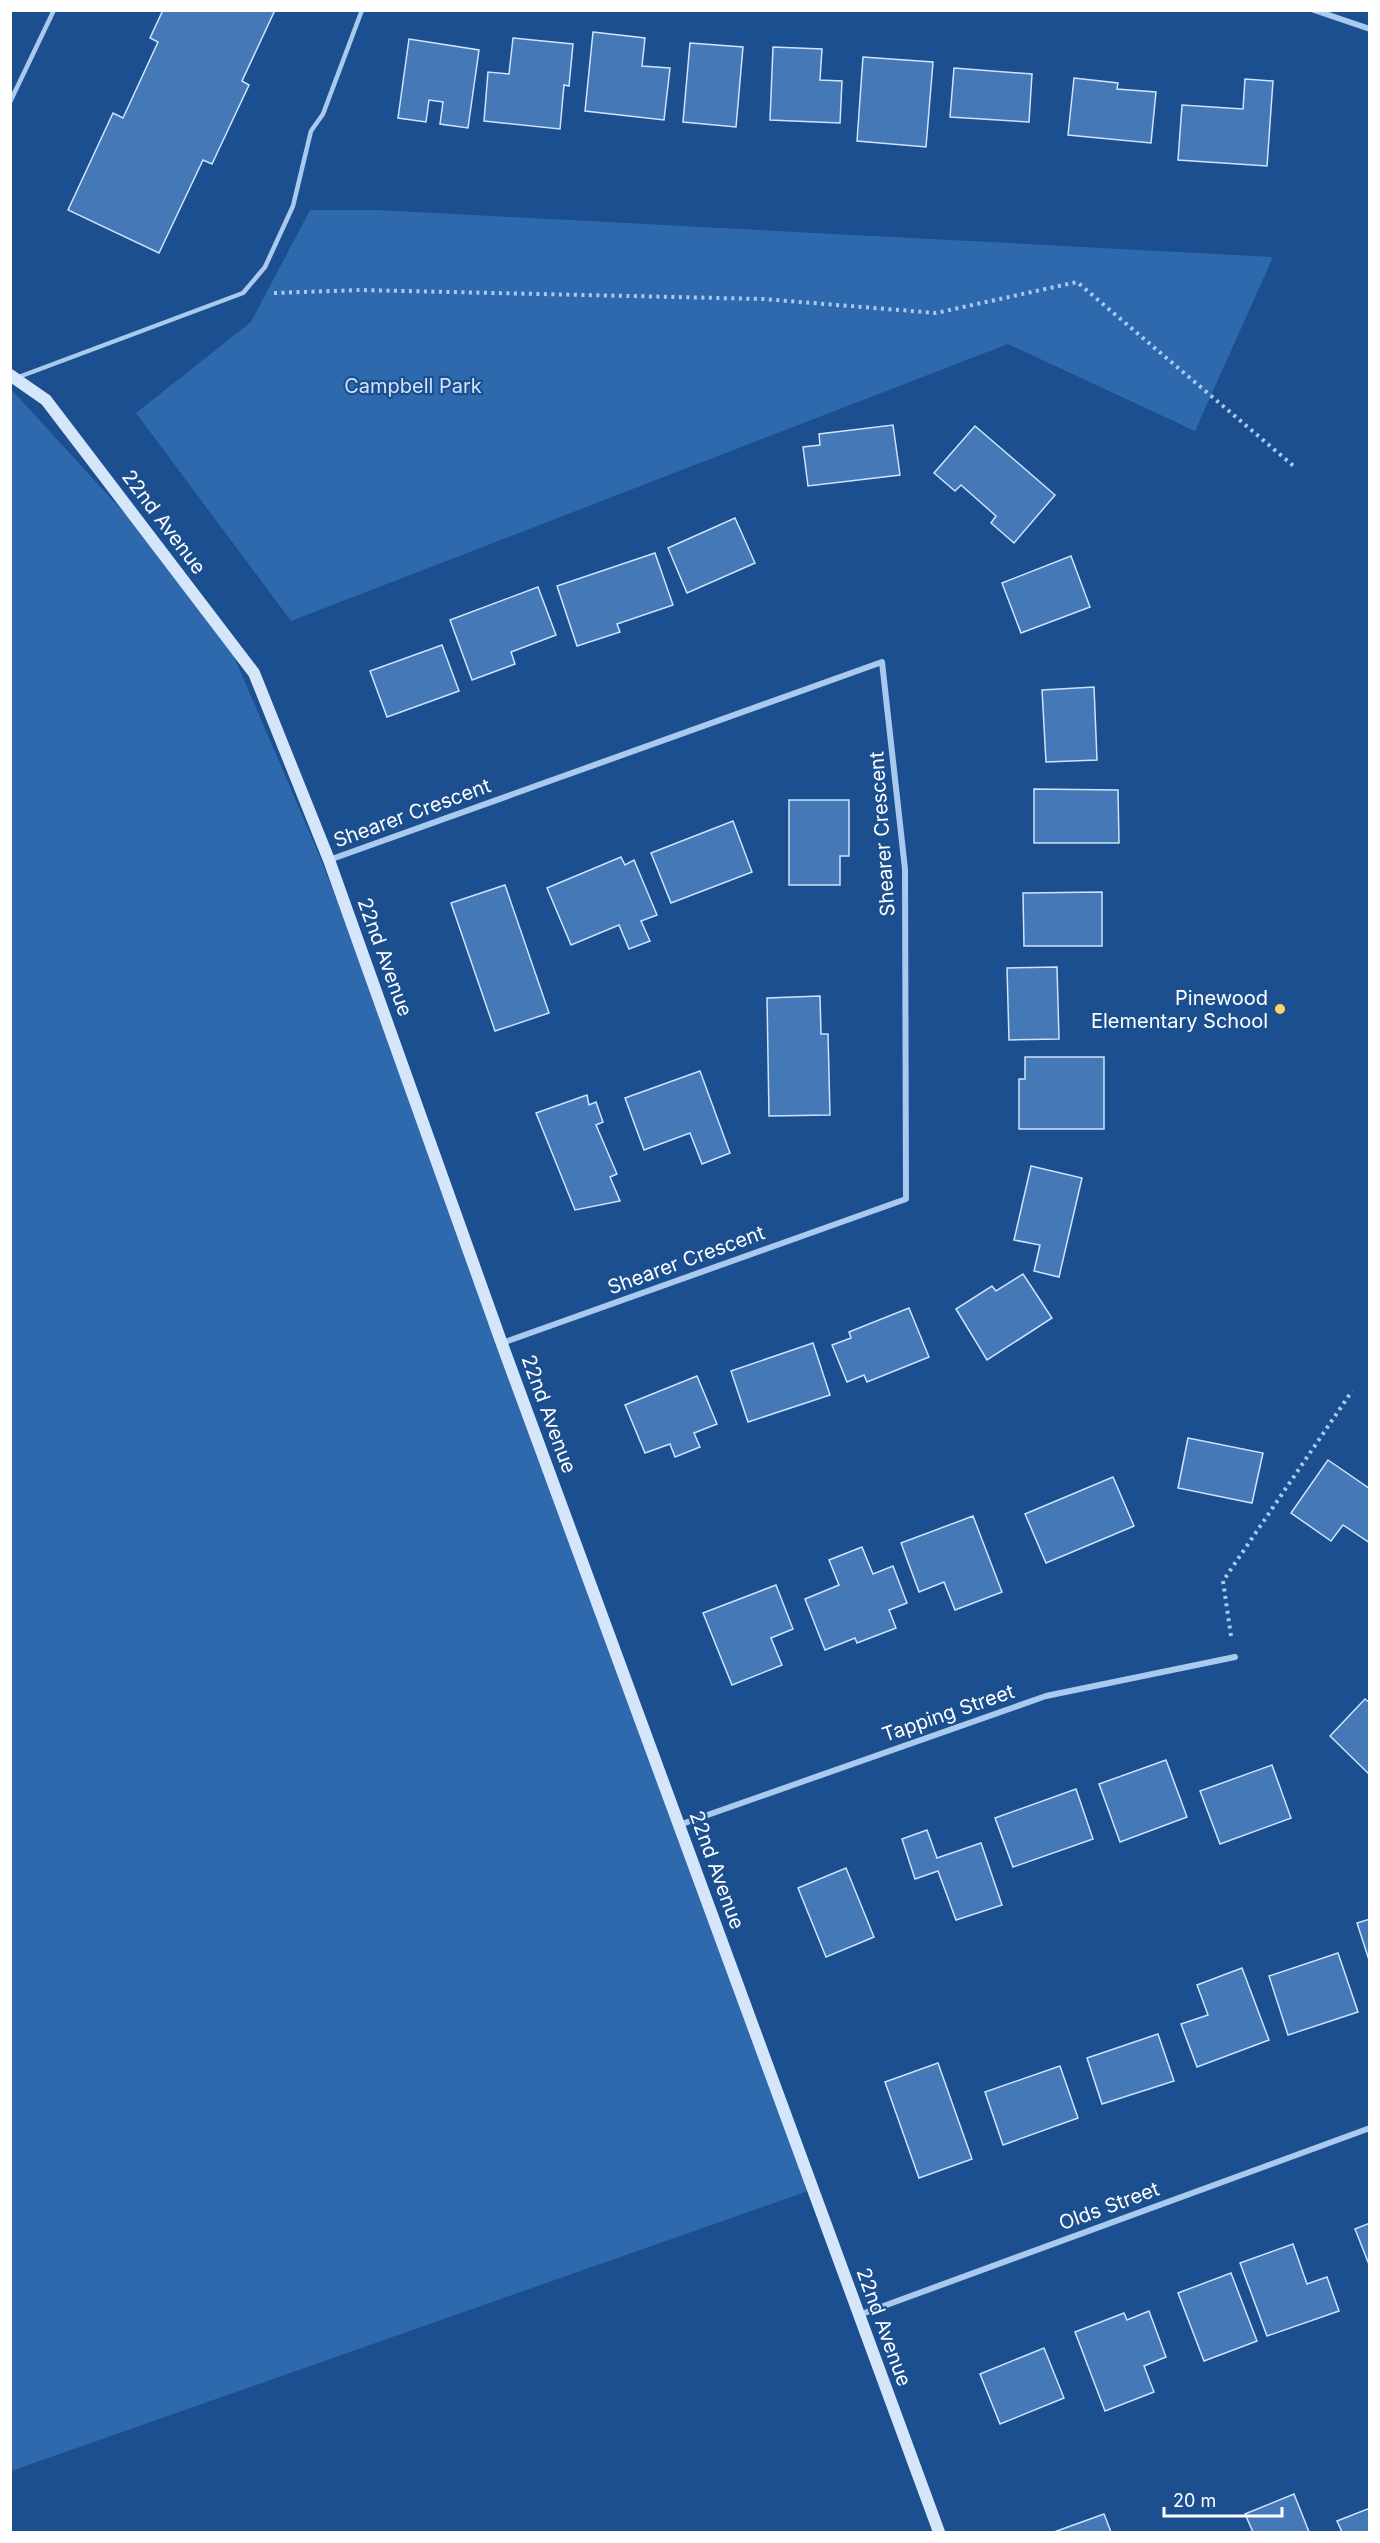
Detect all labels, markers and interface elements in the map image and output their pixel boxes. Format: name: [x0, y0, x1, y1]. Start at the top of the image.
park label: Campbell Park: [344, 374, 482, 398]
street label: 22nd Avenue: [117, 465, 211, 579]
street label: Shearer Crescent: [864, 750, 900, 917]
street label: Shearer Crescent: [330, 773, 494, 853]
street label: 22nd Avenue: [352, 894, 418, 1020]
place label: Pinewood Elementary School: [1091, 986, 1268, 1033]
marker: Pinewood Elementary School: [1273, 1002, 1287, 1016]
street label: Shearer Crescent: [604, 1220, 768, 1300]
street label: 22nd Avenue: [516, 1351, 582, 1477]
street label: Tapping Street: [879, 1679, 1018, 1747]
street label: 22nd Avenue: [684, 1807, 750, 1933]
street label: Olds Street: [1056, 2177, 1163, 2235]
street label: 22nd Avenue: [851, 2264, 917, 2390]
scale bar: [1164, 2480, 1282, 2518]
text: 20 m: [1173, 2490, 1216, 2511]

